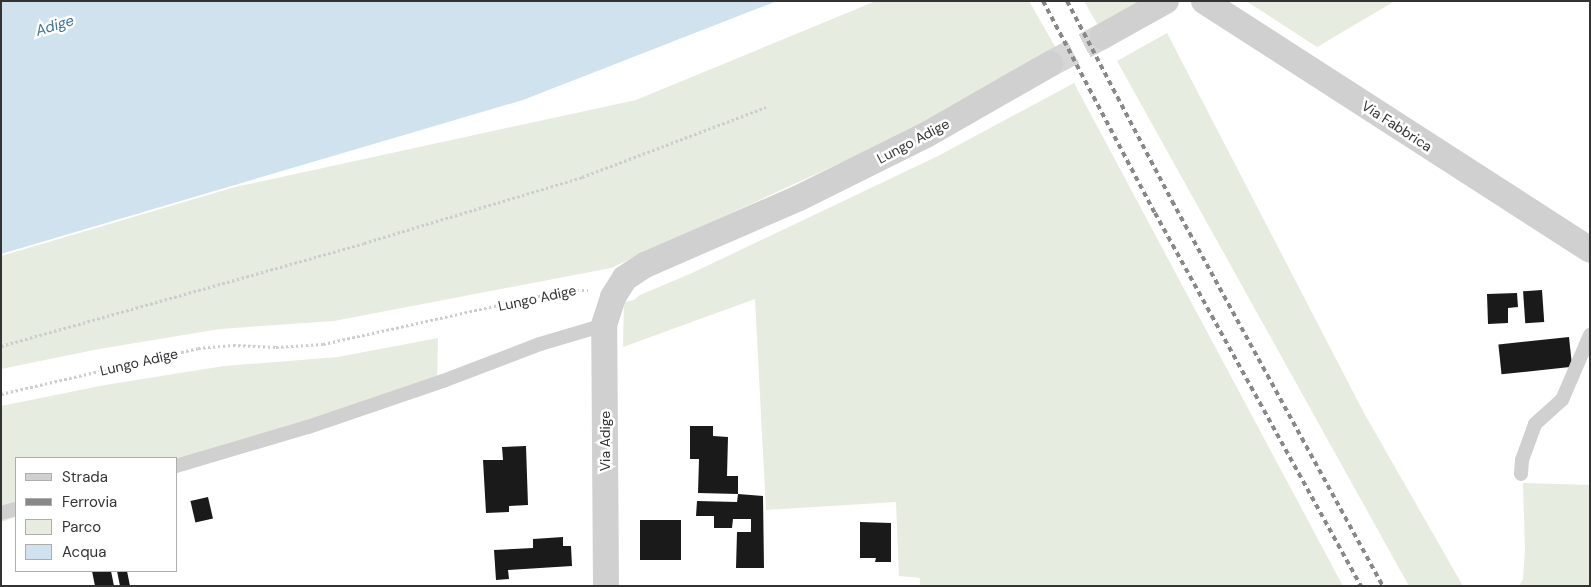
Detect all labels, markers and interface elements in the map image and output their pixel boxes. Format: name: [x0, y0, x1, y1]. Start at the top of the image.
water label: Adige: [34, 12, 76, 40]
street label: Via Fabbrica: [1359, 97, 1435, 155]
street label: Lungo Adige: [874, 115, 952, 167]
street label: Lungo Adige: [496, 282, 578, 314]
street label: Lungo Adige: [98, 345, 180, 379]
street label: Via Adige: [597, 411, 613, 471]
legend: [15, 457, 178, 572]
text: Strada: [62, 467, 108, 487]
text: Ferrovia: [62, 492, 117, 512]
text: Parco: [62, 517, 101, 537]
text: Acqua: [62, 542, 106, 562]

